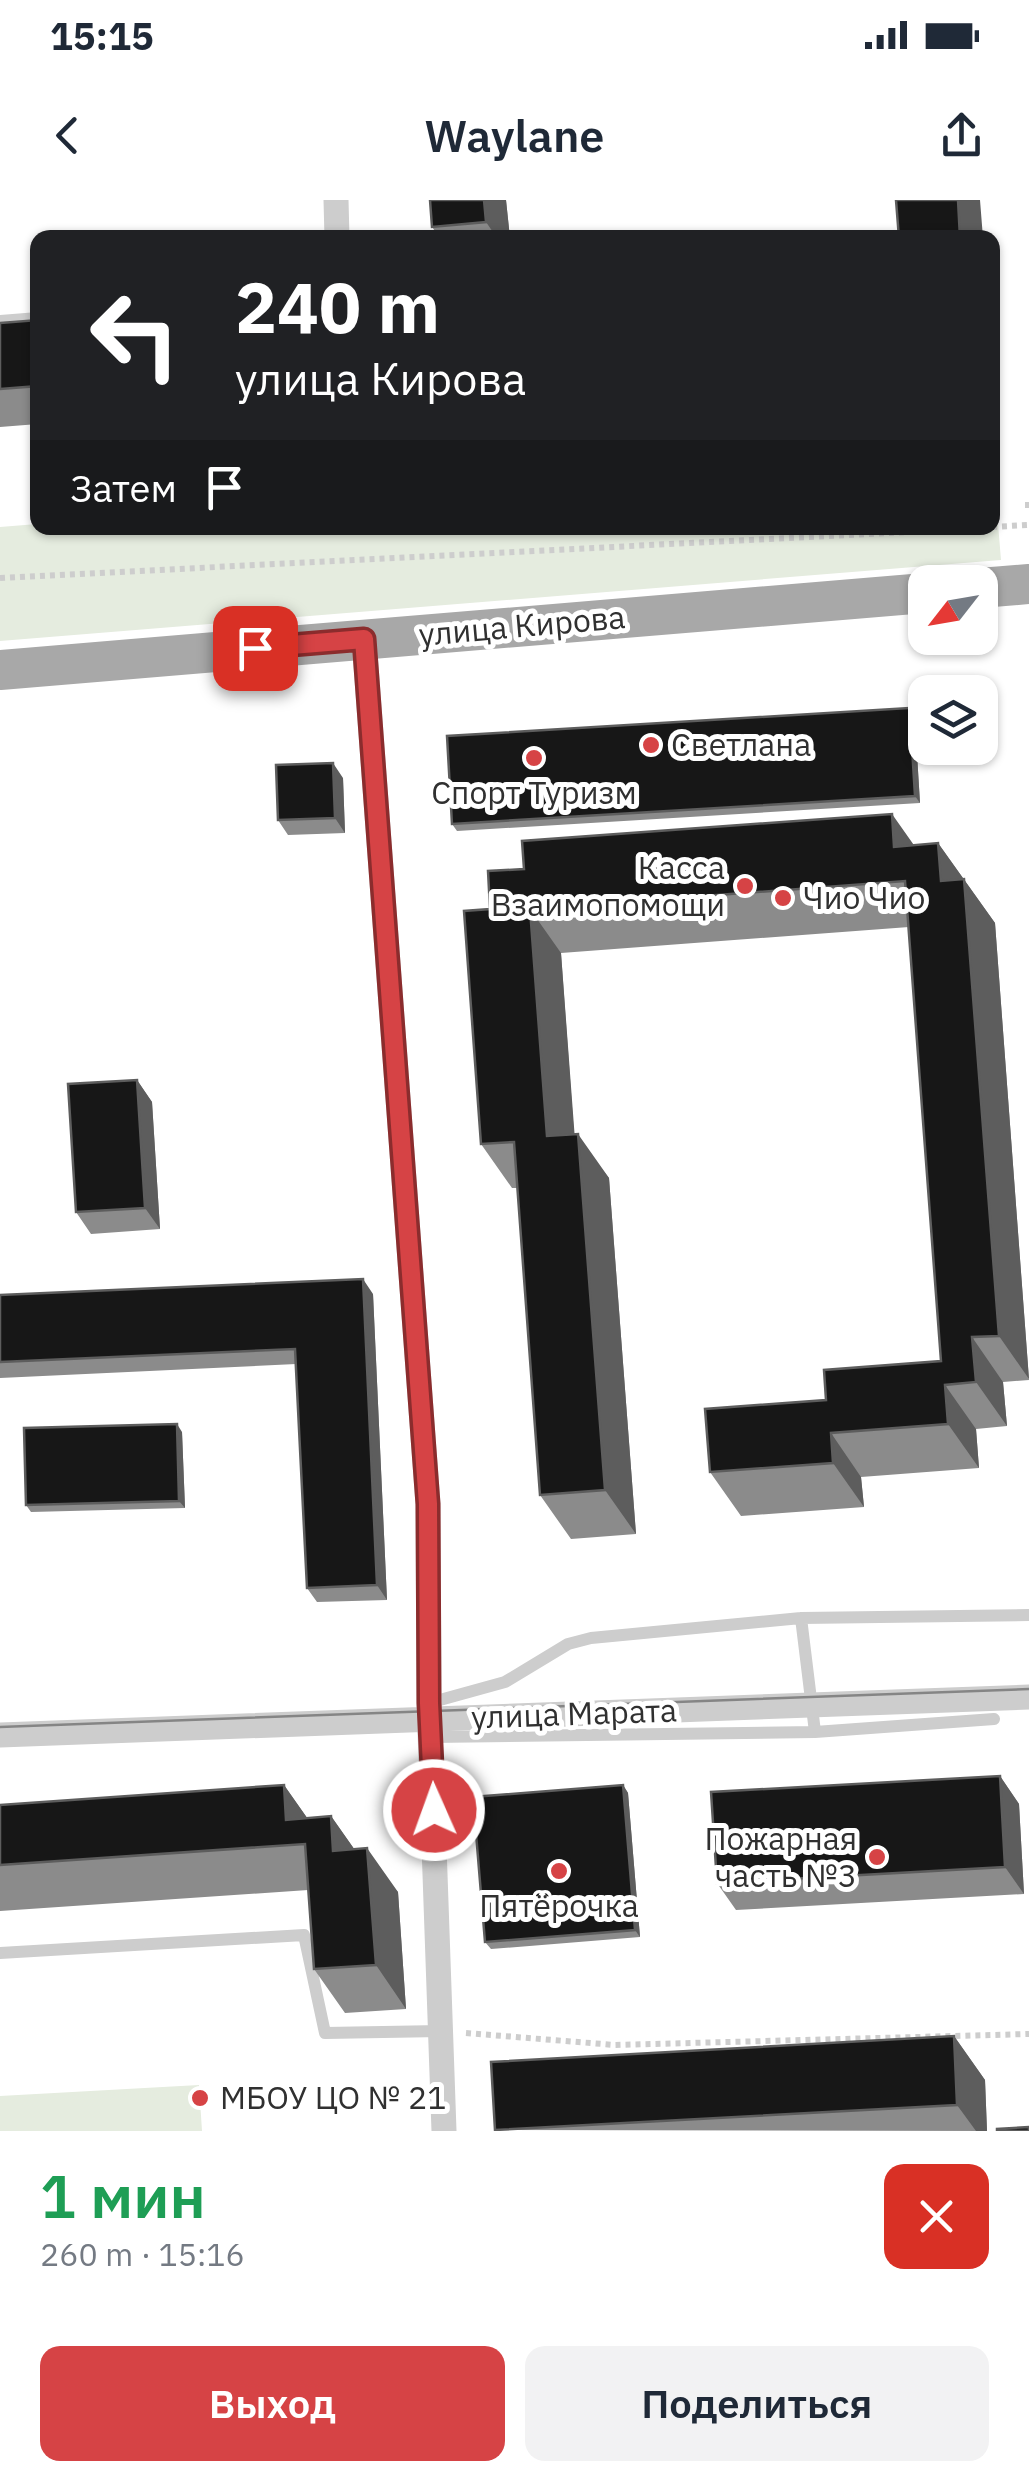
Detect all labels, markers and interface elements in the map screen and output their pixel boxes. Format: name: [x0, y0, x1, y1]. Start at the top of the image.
text: 15:15: [50, 11, 154, 60]
text: Waylane: [425, 106, 604, 164]
icon: back: [40, 108, 95, 163]
icon: share: [934, 108, 989, 163]
text: 240 m: [235, 261, 440, 352]
icon: left: [70, 270, 200, 400]
text: улица Кирова: [235, 349, 526, 407]
icon: arrive: [197, 460, 252, 515]
text: Затем: [70, 463, 177, 512]
north arrow: [908, 565, 998, 655]
map controls: [908, 565, 998, 765]
street label: улица Кирова: [417, 595, 627, 655]
pin: [213, 606, 298, 691]
icon: arrive: [228, 621, 283, 676]
button: layers: [908, 675, 998, 765]
place label: Светлана: [671, 723, 811, 765]
marker: Светлана: [640, 734, 662, 756]
marker: Спорт Туризм: [523, 747, 545, 769]
place label: Спорт Туризм: [431, 771, 637, 813]
place label: Касса Взаимопомощи: [491, 846, 725, 925]
marker: Касса Взаимопомощи: [734, 875, 756, 897]
place label: Чио Чио: [803, 876, 925, 918]
marker: Чио Чио: [772, 887, 794, 909]
street label: улица Марата: [470, 1688, 678, 1738]
position arrow: [382, 1758, 486, 1862]
place label: Пожарная часть №3: [704, 1817, 857, 1896]
marker: Пожарная часть №3: [866, 1846, 888, 1868]
marker: Пятёрочка: [548, 1860, 570, 1882]
place label: Пятёрочка: [479, 1884, 639, 1926]
place label: МБОУ ЦО № 21: [220, 2076, 446, 2118]
marker: МБОУ ЦО № 21: [189, 2087, 211, 2109]
text: 1 мин: [40, 2156, 206, 2235]
button: close: [884, 2164, 989, 2269]
text: 260 m · 15:16: [40, 2233, 245, 2275]
button: Выход: [40, 2346, 505, 2461]
button: Поделиться: [525, 2346, 989, 2461]

